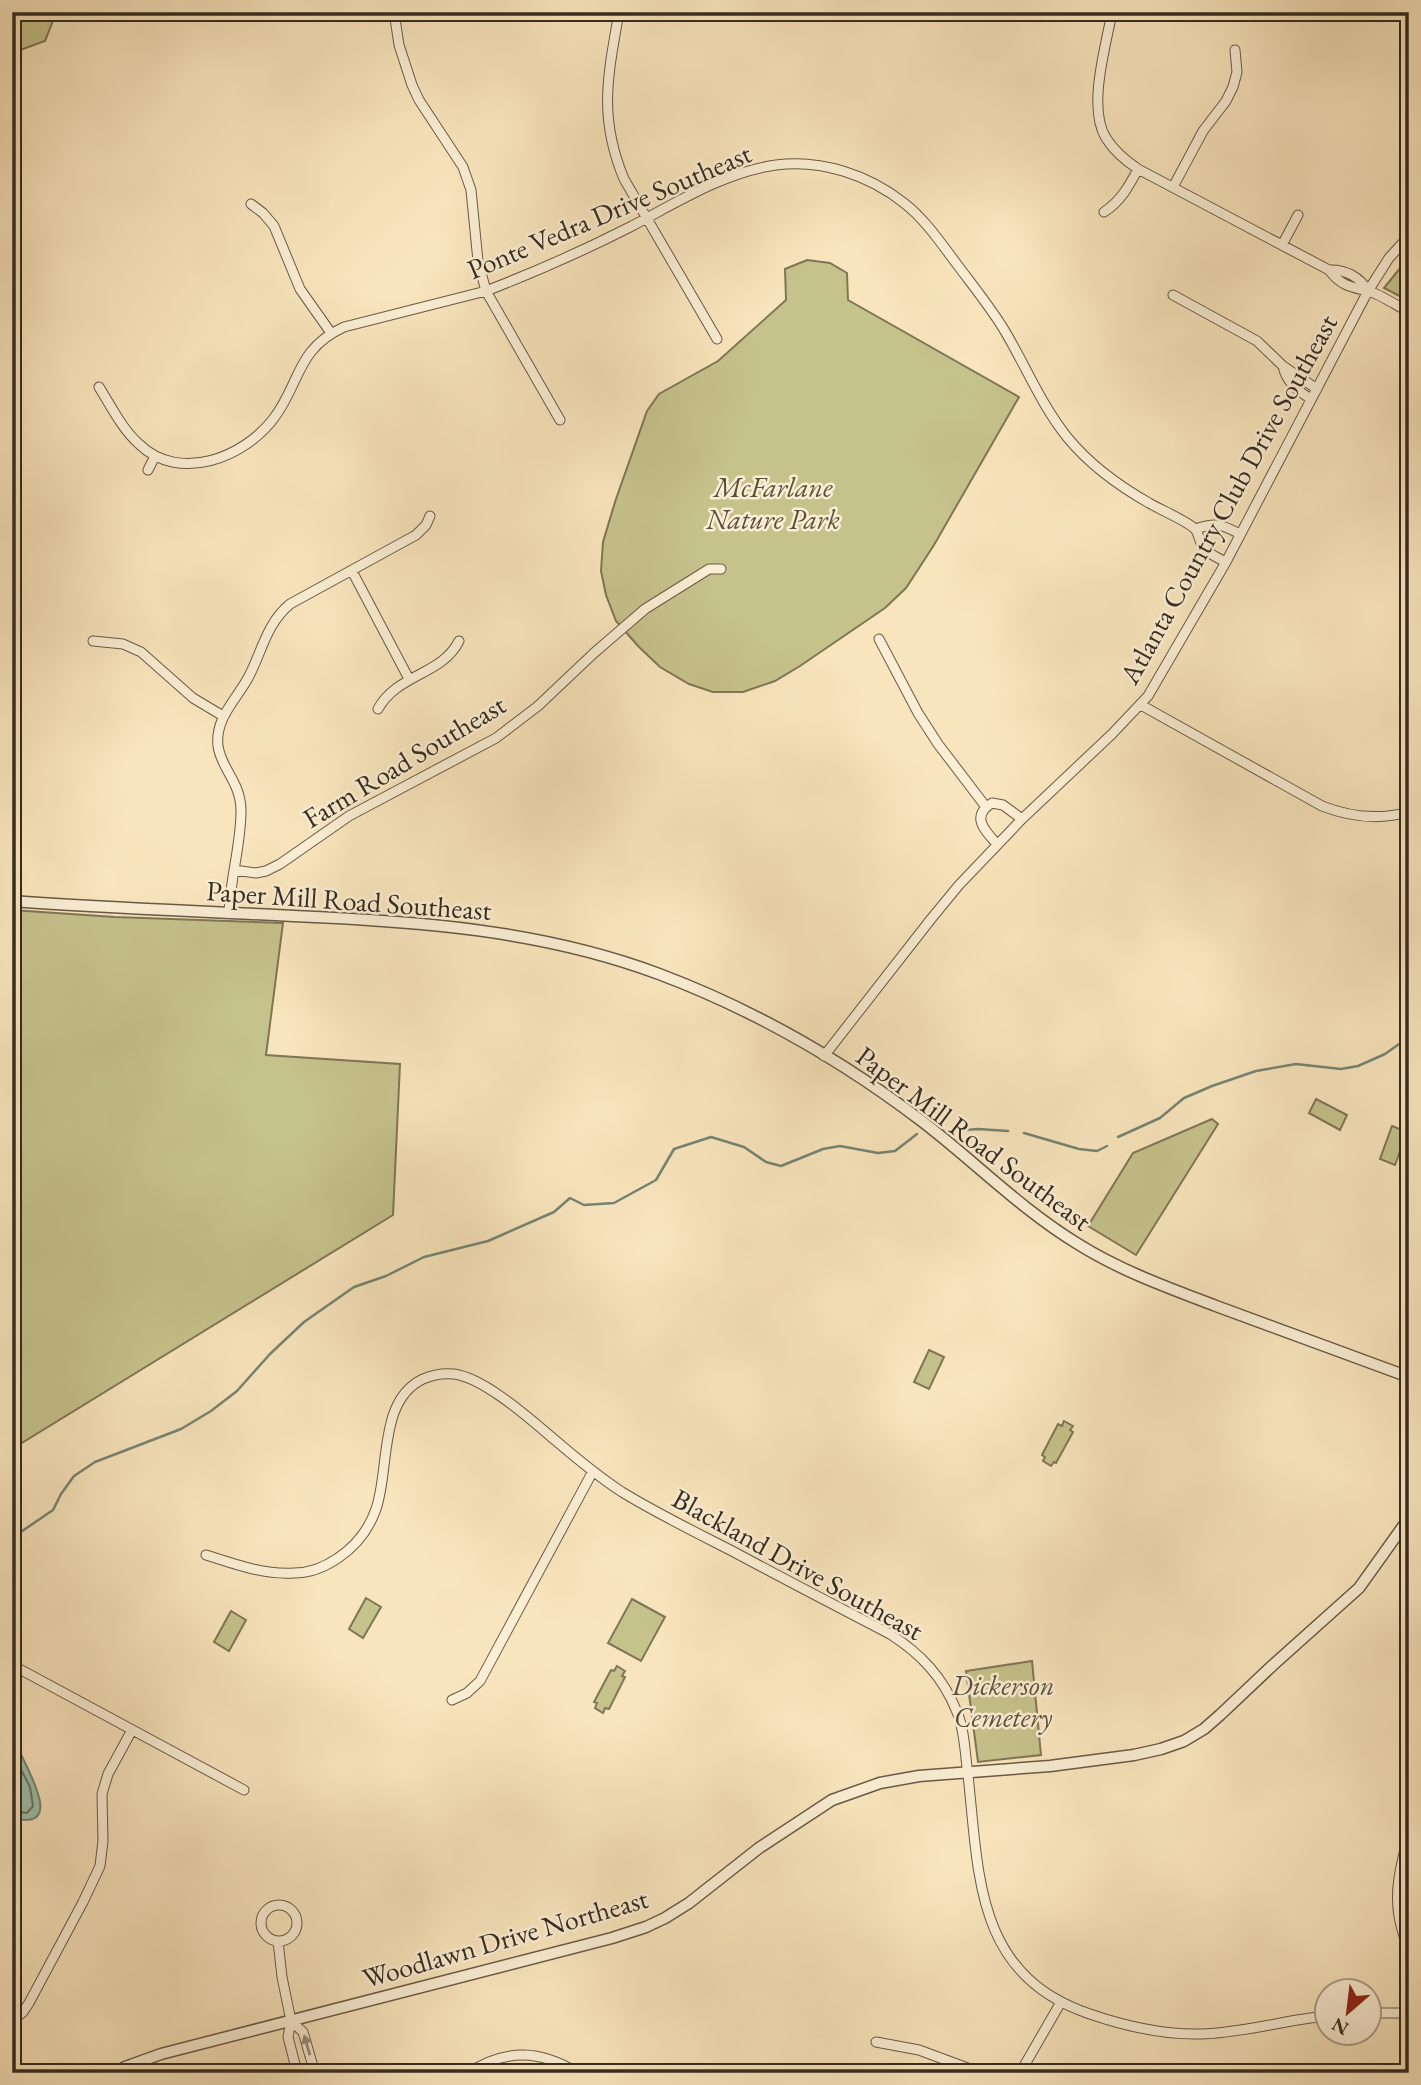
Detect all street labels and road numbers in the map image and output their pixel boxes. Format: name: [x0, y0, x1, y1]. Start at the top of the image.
street label: Ponte Vedra Drive Southeast: [462, 135, 757, 287]
street label: Atlanta Country Club Drive Southeast: [1111, 308, 1345, 691]
street label: Farm Road Southeast: [296, 686, 512, 836]
street label: Paper Mill Road Southeast: [205, 872, 493, 928]
street label: Paper Mill Road Southeast: [849, 1038, 1099, 1238]
street label: Blackland Drive Southeast: [666, 1480, 930, 1648]
street label: Woodlawn Drive Northeast: [358, 1880, 652, 1996]

